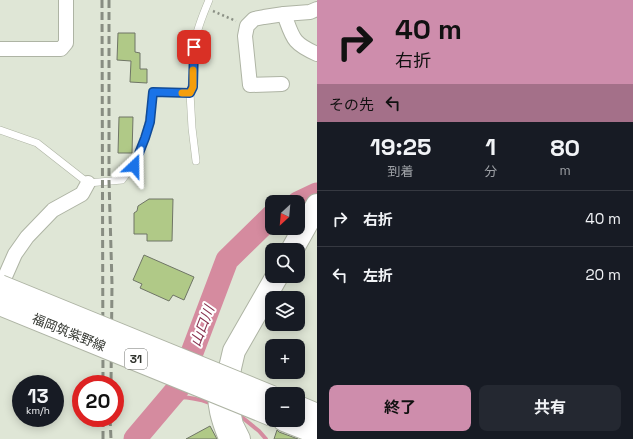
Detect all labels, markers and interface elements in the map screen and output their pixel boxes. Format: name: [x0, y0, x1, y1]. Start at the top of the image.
text: 40 m: [395, 11, 462, 47]
icon: right: [329, 16, 381, 68]
pin: [177, 30, 211, 64]
icon: arrive: [183, 36, 205, 58]
text: 右折: [395, 49, 431, 72]
icon: left: [382, 92, 404, 114]
text: その先: [329, 95, 374, 114]
text: 19:25: [370, 131, 431, 162]
text: 1: [485, 131, 496, 162]
text: 80: [550, 132, 580, 163]
position arrow: [113, 145, 155, 187]
text: m: [560, 162, 571, 179]
text: 到着: [388, 163, 414, 180]
text: 分: [484, 163, 497, 180]
north arrow: [265, 195, 305, 235]
map controls: [265, 195, 305, 427]
icon: right: [329, 208, 351, 230]
text: 40 m: [585, 209, 621, 228]
text: 右折: [363, 210, 393, 229]
button: search: [265, 243, 305, 283]
icon: left: [329, 264, 351, 286]
text: 20 m: [586, 265, 621, 284]
text: 左折: [363, 266, 393, 285]
button: layers: [265, 291, 305, 331]
water label: 山口川: [186, 301, 219, 349]
street label: 福岡筑紫野線: [29, 310, 108, 355]
button: +: [265, 339, 305, 379]
road number: 31: [125, 349, 147, 369]
speed limit sign: 20: [72, 375, 124, 427]
text: 13: [27, 383, 49, 409]
button: 終了: [329, 385, 471, 431]
button: 共有: [479, 385, 621, 431]
button: −: [265, 387, 305, 427]
text: km/h: [26, 404, 50, 417]

